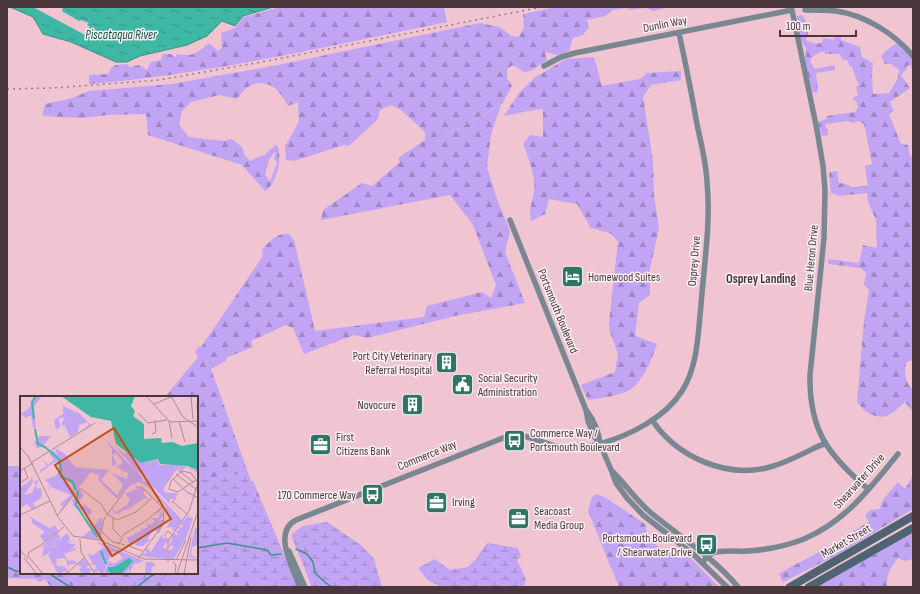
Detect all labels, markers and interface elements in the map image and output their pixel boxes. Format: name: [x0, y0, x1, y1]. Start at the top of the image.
scale bar: [780, 12, 856, 38]
street label: Dunlin Way: [642, 13, 689, 36]
text: 100 m: [786, 19, 811, 34]
water label: Piscataqua River: [85, 27, 158, 43]
street label: Blue Heron Drive: [801, 224, 822, 292]
street label: Osprey Drive: [685, 235, 704, 287]
hotel icon: Homewood Suites: [560, 264, 586, 290]
street label: Portsmouth Boulevard: [534, 267, 581, 356]
place label: Homewood Suites: [588, 270, 660, 285]
district label: Osprey Landing: [726, 271, 797, 287]
place label: Port City Veterinary Referral Hospital: [353, 349, 432, 378]
building icon: Port City Veterinary Referral Hospital: [434, 350, 460, 376]
place label: Social Security Administration: [477, 371, 538, 400]
public building icon: Social Security Administration: [450, 372, 476, 398]
building icon: Novocure: [399, 392, 425, 418]
inset map: [20, 396, 198, 574]
place label: Novocure: [358, 398, 396, 413]
place label: Commerce Way / Portsmouth Boulevard: [530, 426, 620, 455]
bus stop icon: Commerce Way / Portsmouth Boulevard: [501, 427, 527, 453]
place label: First Citizens Bank: [336, 430, 390, 459]
office icon: First Citizens Bank: [308, 431, 334, 457]
street label: Commerce Way: [395, 437, 459, 474]
street label: Shearwater Drive: [831, 450, 888, 512]
bus stop icon: 170 Commerce Way: [359, 482, 385, 508]
place label: 170 Commerce Way: [277, 488, 356, 503]
office icon: Irving: [423, 489, 449, 515]
place label: Irving: [452, 495, 475, 510]
place label: Seacoast Media Group: [534, 504, 584, 533]
office icon: Seacoast Media Group: [505, 505, 531, 531]
street label: Market Street: [819, 521, 874, 562]
place label: Portsmouth Boulevard / Shearwater Drive: [602, 531, 692, 560]
bus stop icon: Portsmouth Boulevard / Shearwater Drive: [694, 532, 720, 558]

